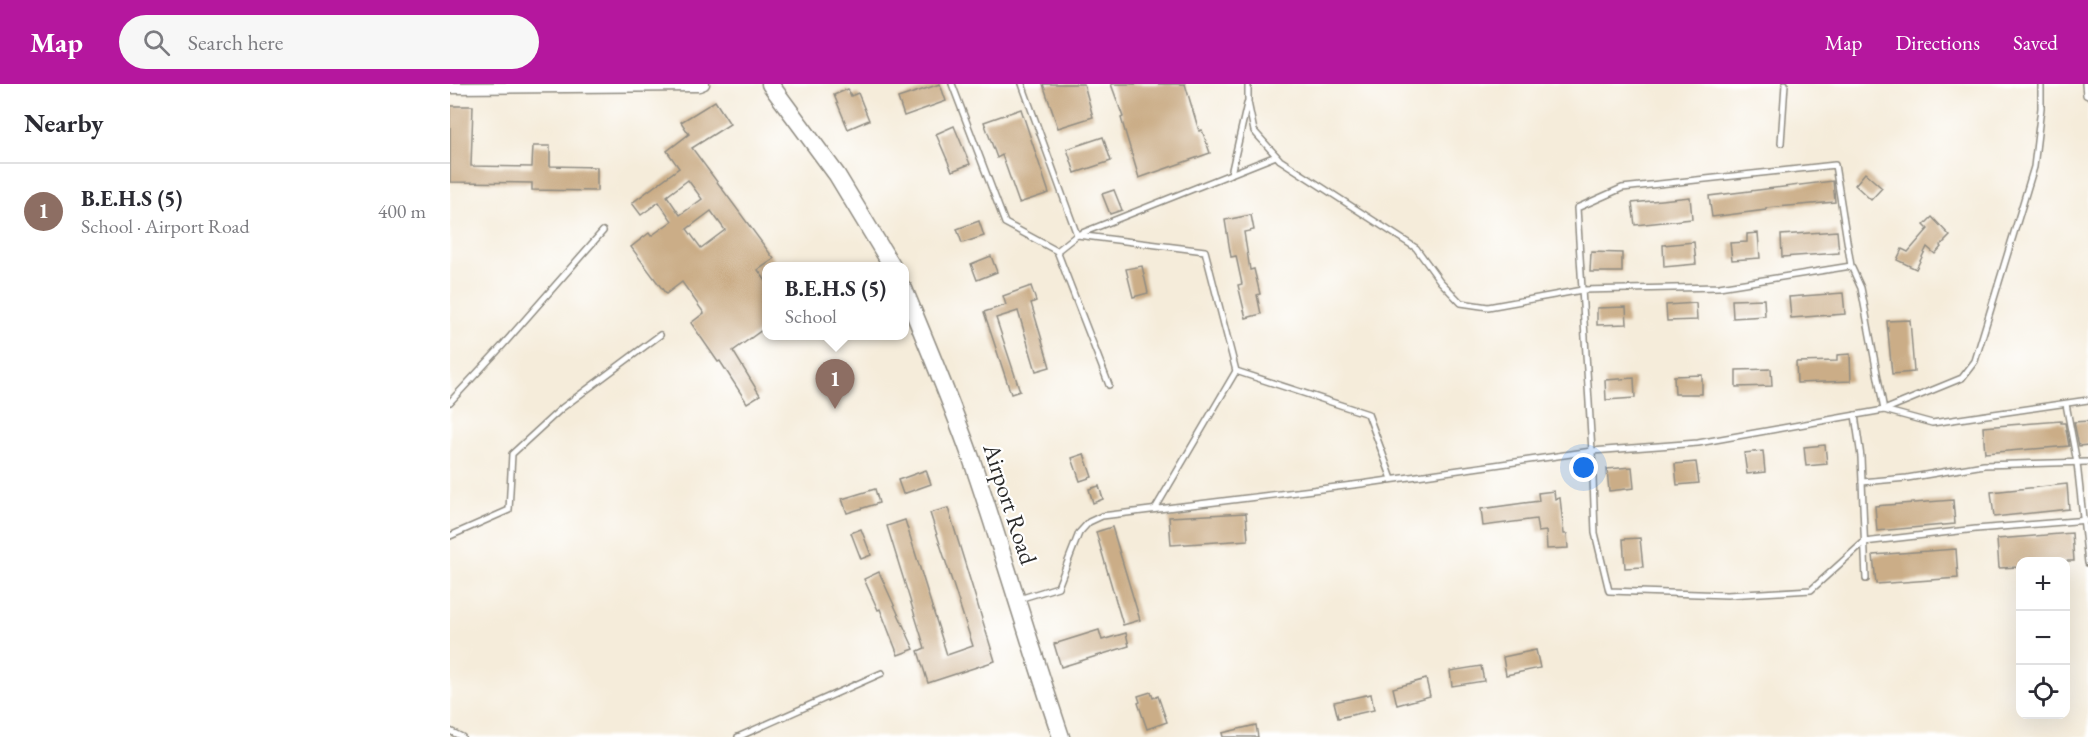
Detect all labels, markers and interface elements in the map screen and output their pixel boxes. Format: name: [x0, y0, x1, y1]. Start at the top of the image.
search box: [119, 15, 539, 69]
text: Map: [30, 24, 83, 60]
icon: search: [140, 26, 173, 59]
text: Search here: [188, 28, 283, 57]
text: Map: [1825, 29, 1862, 56]
text: Directions: [1895, 29, 1980, 56]
text: Saved: [2013, 29, 2058, 56]
text: Nearby: [24, 106, 104, 140]
text: B.E.H.S (5): [81, 184, 182, 213]
text: 1: [38, 198, 49, 224]
text: 400 m: [378, 198, 426, 224]
text: School · Airport Road: [81, 213, 250, 239]
popup: [762, 262, 909, 340]
text: B.E.H.S (5): [785, 274, 886, 303]
text: School: [785, 303, 837, 329]
pin: 1: [816, 360, 854, 409]
street label: Airport Road: [976, 438, 1045, 569]
your location: [1569, 453, 1598, 482]
map controls: [2016, 557, 2070, 719]
button: +: [2016, 557, 2070, 611]
button: −: [2016, 611, 2070, 665]
button: locate: [2016, 665, 2070, 719]

